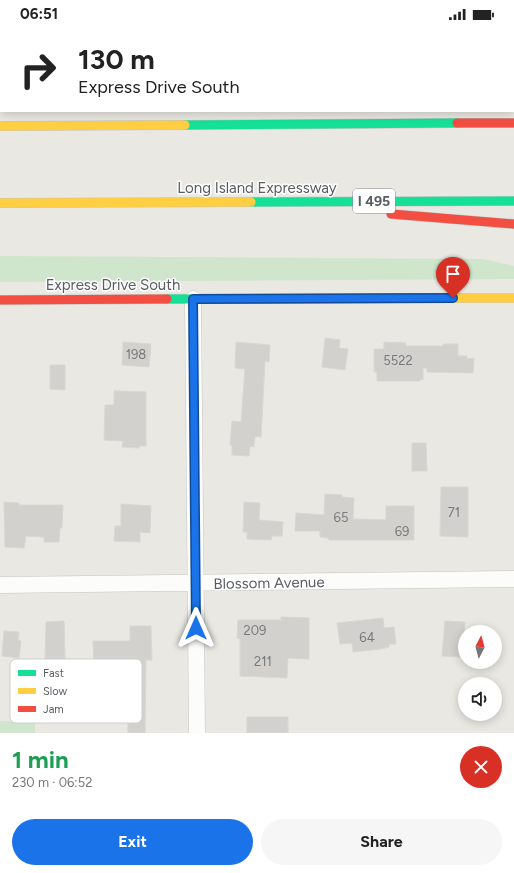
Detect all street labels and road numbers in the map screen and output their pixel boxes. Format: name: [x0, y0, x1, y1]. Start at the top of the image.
street label: Long Island Expressway: [177, 179, 337, 197]
road number: I 495: [353, 189, 395, 213]
street label: Express Drive South: [46, 276, 180, 294]
street label: Blossom Avenue: [213, 573, 325, 593]

